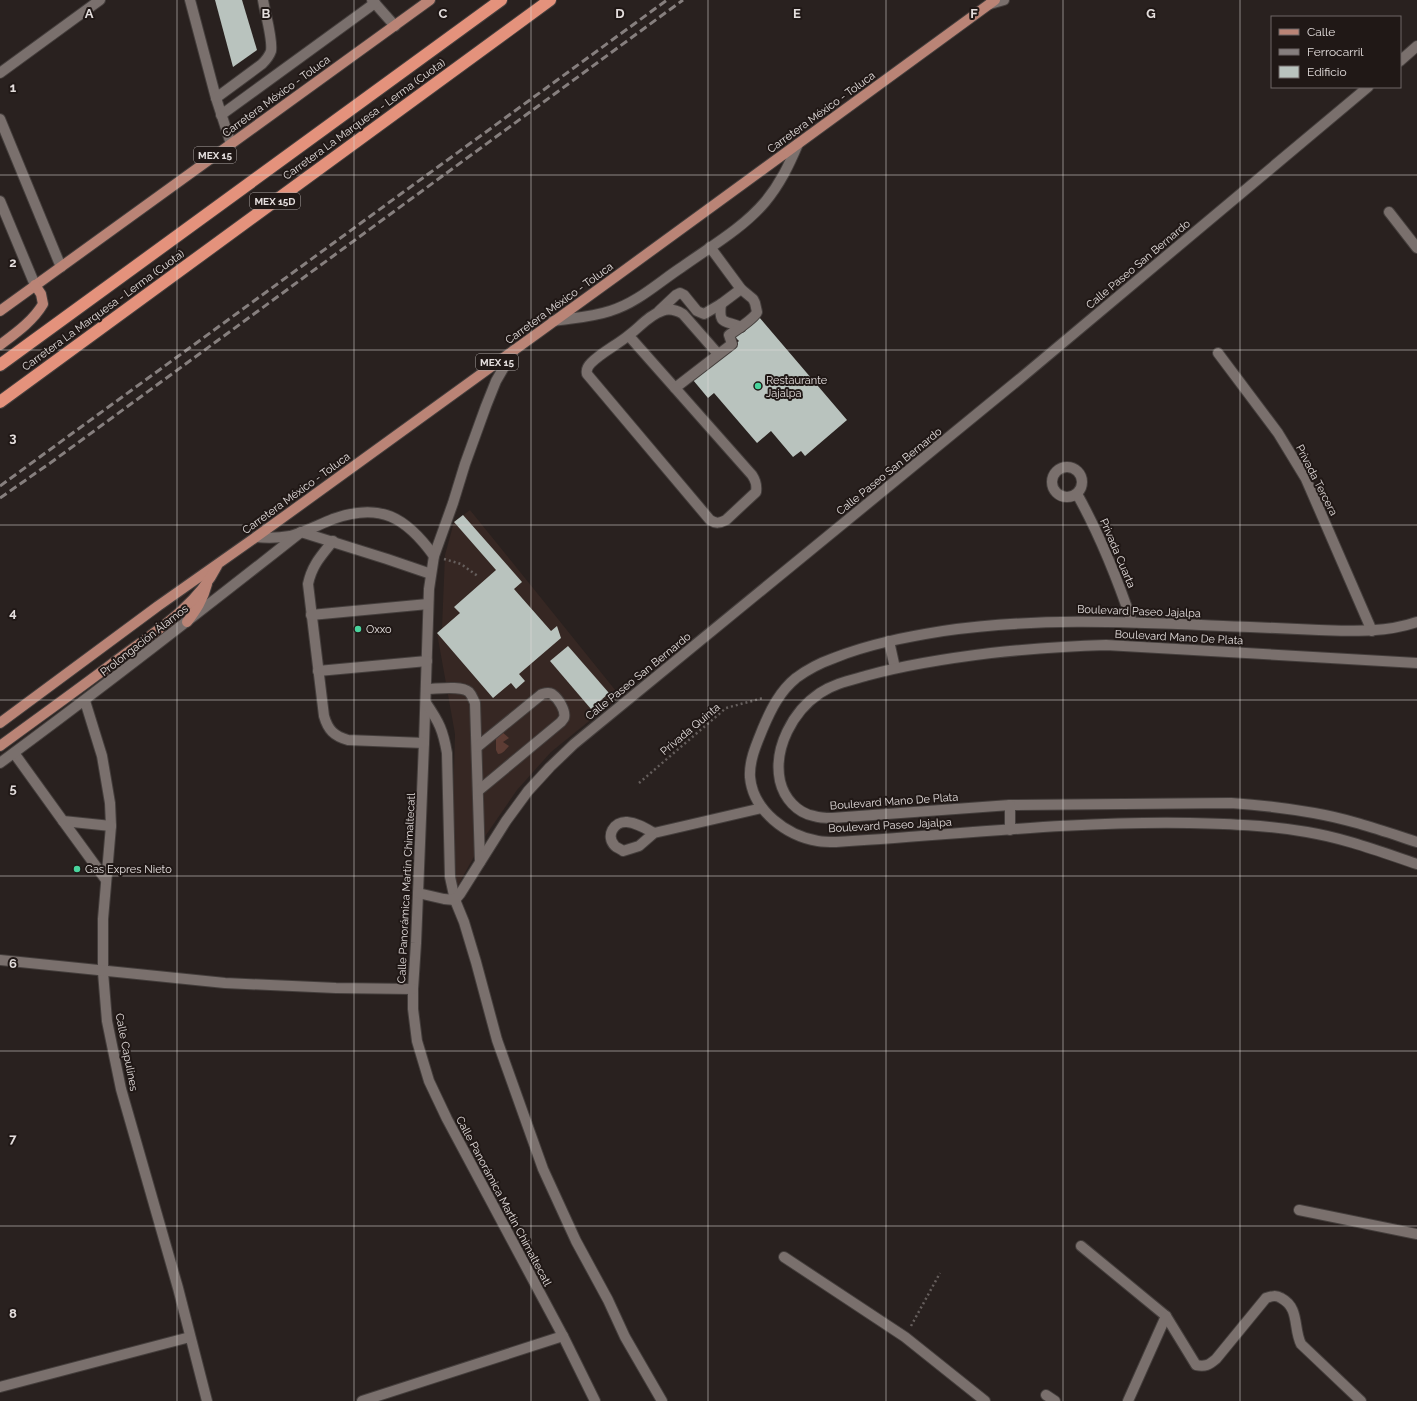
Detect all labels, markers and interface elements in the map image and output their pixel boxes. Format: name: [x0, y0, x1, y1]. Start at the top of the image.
text: A: [85, 6, 94, 21]
text: B: [262, 6, 271, 21]
text: C: [439, 6, 448, 21]
text: D: [615, 6, 625, 21]
text: E: [793, 6, 801, 21]
text: F: [970, 6, 978, 21]
text: G: [1146, 6, 1156, 21]
legend: [1271, 16, 1401, 88]
text: Calle: [1307, 25, 1335, 39]
text: Ferrocarril: [1307, 45, 1364, 59]
street label: Carretera México - Toluca: [220, 53, 333, 140]
street label: Carretera La Marquesa - Lerma (Cuota): [281, 56, 448, 183]
text: Edificio: [1307, 65, 1347, 79]
street label: Carretera México - Toluca: [765, 69, 878, 156]
text: 1: [10, 80, 17, 95]
road number: MEX 15: [194, 147, 236, 163]
road number: MEX 15D: [250, 193, 300, 209]
street label: Calle Paseo San Bernardo: [1084, 217, 1193, 312]
street label: Carretera La Marquesa - Lerma (Cuota): [20, 247, 187, 374]
text: 2: [9, 255, 17, 270]
street label: Carretera México - Toluca: [503, 260, 616, 347]
road number: MEX 15: [476, 354, 518, 370]
place label: Restaurante Jajalpa: [766, 374, 828, 400]
marker: Restaurante Jajalpa: [753, 381, 763, 391]
street label: Calle Paseo San Bernardo: [834, 425, 945, 518]
text: 3: [9, 430, 17, 445]
street label: Privada Tercera: [1293, 443, 1340, 518]
street label: Carretera México - Toluca: [240, 450, 353, 537]
street label: Privada Cuarta: [1097, 517, 1138, 590]
street label: Prolongación Álamos: [97, 601, 191, 679]
street label: Boulevard Paseo Jajalpa: [1077, 603, 1201, 620]
text: 4: [9, 605, 17, 620]
place label: Oxxo: [366, 623, 392, 636]
marker: Oxxo: [353, 624, 363, 634]
street label: Boulevard Mano De Plata: [1114, 628, 1244, 647]
street label: Calle Paseo San Bernardo: [583, 630, 694, 723]
street label: Privada Quinta: [658, 701, 723, 758]
text: 5: [9, 781, 17, 796]
street label: Boulevard Mano De Plata: [829, 791, 959, 812]
street label: Calle Panorámica Martin Chimaltecatl: [395, 793, 418, 984]
street label: Boulevard Paseo Jajalpa: [828, 816, 952, 835]
place label: Gas Expres Nieto: [85, 863, 172, 876]
marker: Gas Expres Nieto: [72, 864, 82, 874]
text: 6: [9, 956, 17, 971]
street label: Calle Capulines: [113, 1012, 140, 1092]
street label: Calle Panorámica Martin Chimaltecatl: [453, 1114, 554, 1288]
text: 7: [9, 1131, 17, 1146]
text: 8: [9, 1306, 17, 1321]

